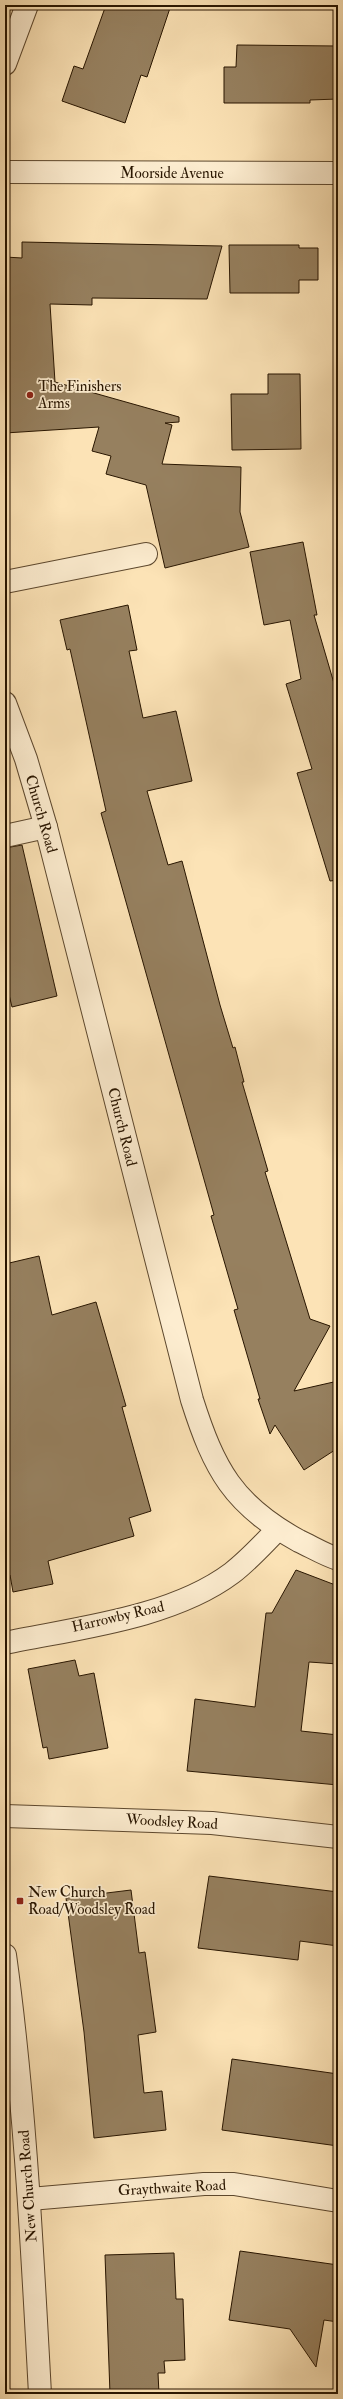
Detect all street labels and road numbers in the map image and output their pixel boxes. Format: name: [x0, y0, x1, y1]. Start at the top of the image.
street label: Moorside Avenue: [120, 164, 224, 183]
street label: Church Road: [21, 773, 61, 856]
street label: Church Road: [103, 1086, 141, 1169]
street label: Harrowby Road: [70, 1597, 167, 1637]
street label: Woodsley Road: [125, 1810, 219, 1834]
street label: New Church Road: [15, 2129, 41, 2243]
street label: Graythwaite Road: [117, 2176, 227, 2200]

